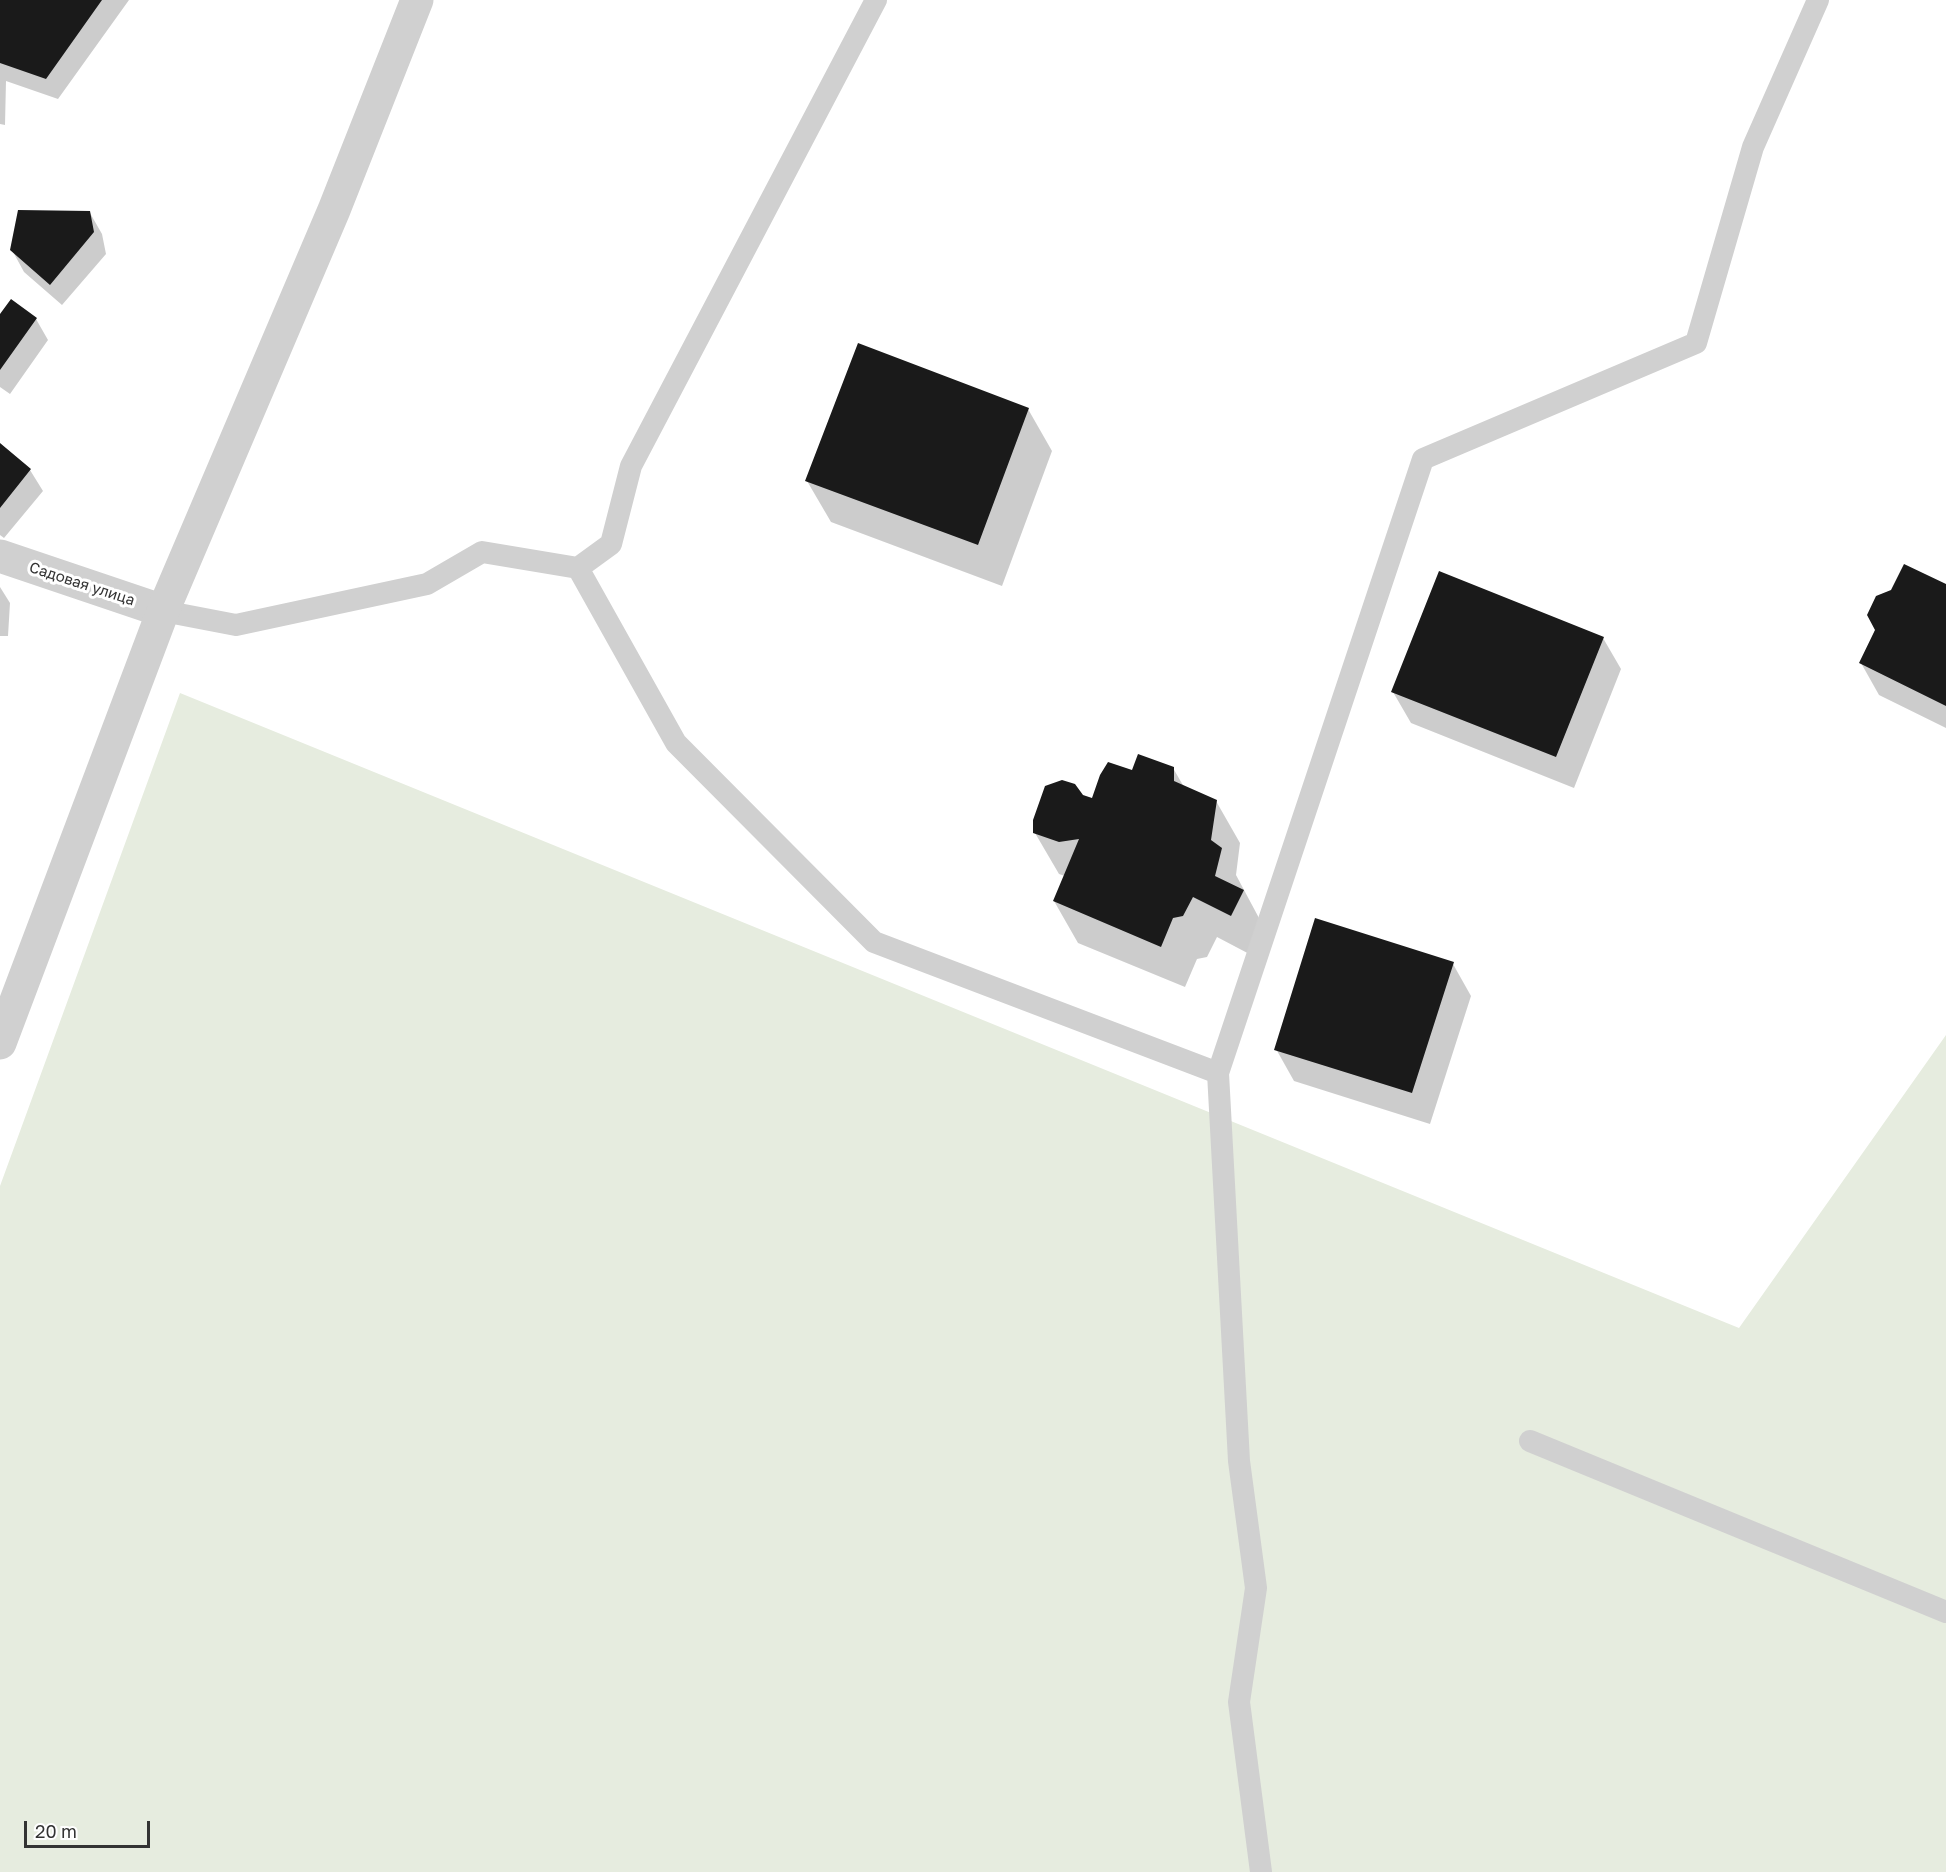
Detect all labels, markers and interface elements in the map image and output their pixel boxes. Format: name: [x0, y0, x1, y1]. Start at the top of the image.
street label: Садовая улица: [27, 558, 137, 610]
scale bar: [27, 1809, 153, 1847]
text: 20 m: [35, 1820, 77, 1842]

